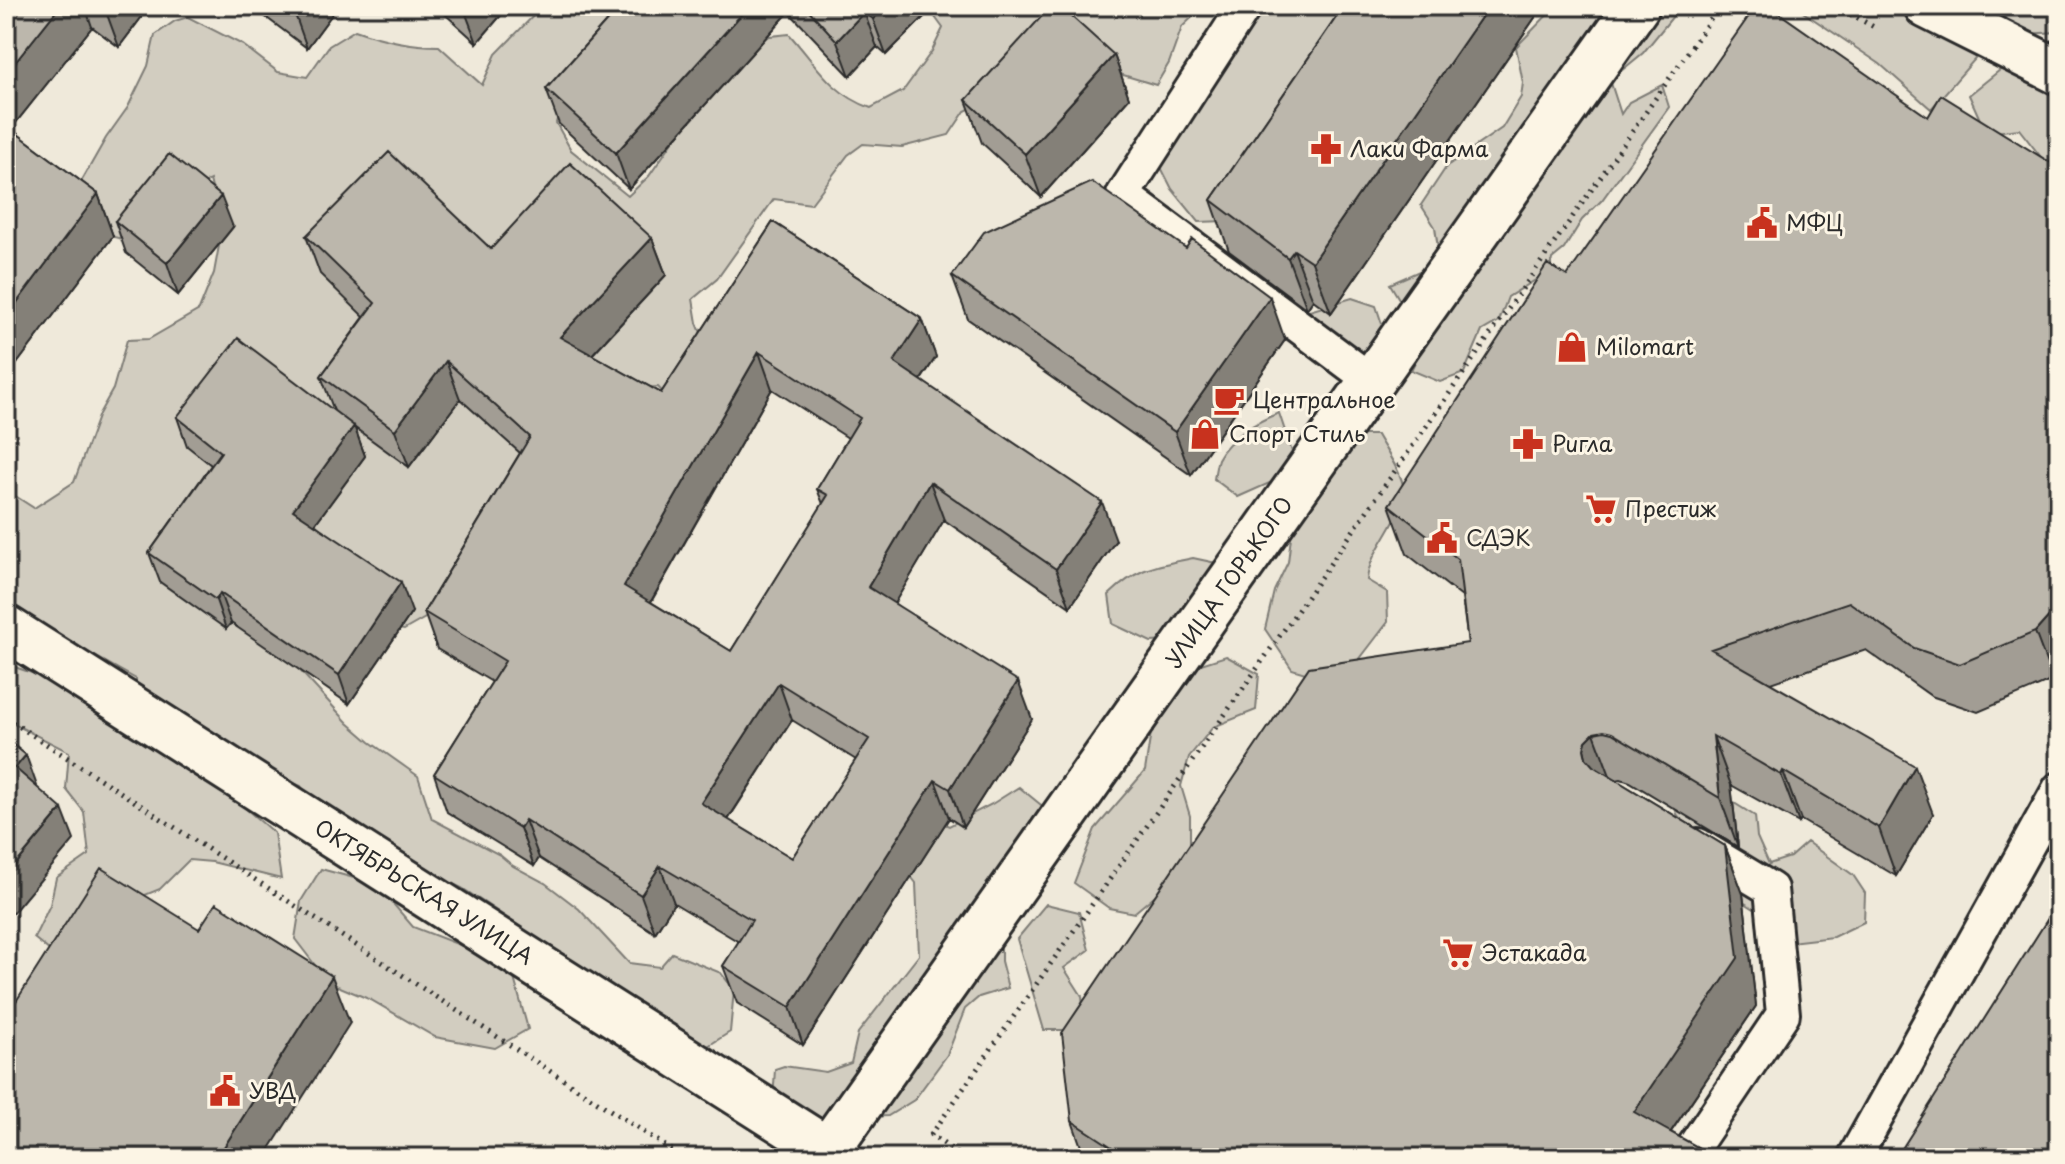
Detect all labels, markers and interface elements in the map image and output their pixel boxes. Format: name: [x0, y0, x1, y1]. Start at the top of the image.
place label: Лаки Фарма: [1350, 131, 1489, 164]
pharmacy icon: Лаки Фарма: [1309, 132, 1343, 166]
place label: МФЦ: [1786, 205, 1843, 238]
public building icon: МФЦ: [1745, 206, 1779, 240]
place label: Milomart: [1596, 329, 1694, 362]
shop icon: Milomart: [1555, 330, 1589, 364]
place label: Центральное: [1253, 382, 1396, 415]
cafe icon: Центральное: [1212, 383, 1246, 417]
place label: Спорт Cтиль: [1229, 416, 1365, 449]
shop icon: Спорт Cтиль: [1188, 417, 1222, 451]
place label: Ригла: [1552, 426, 1613, 459]
pharmacy icon: Ригла: [1511, 427, 1545, 461]
street label: УЛИЦА ГОРЬКОГО: [1156, 489, 1299, 674]
place label: Престиж: [1625, 491, 1716, 524]
supermarket icon: Престиж: [1584, 492, 1618, 526]
place label: СДЭК: [1466, 520, 1531, 553]
public building icon: СДЭК: [1425, 521, 1459, 555]
street label: ОКТЯБРЬСКАЯ УЛИЦА: [309, 810, 541, 972]
place label: Эстакада: [1482, 935, 1587, 968]
supermarket icon: Эстакада: [1441, 936, 1475, 970]
place label: УВД: [249, 1073, 297, 1106]
public building icon: УВД: [208, 1074, 242, 1108]

